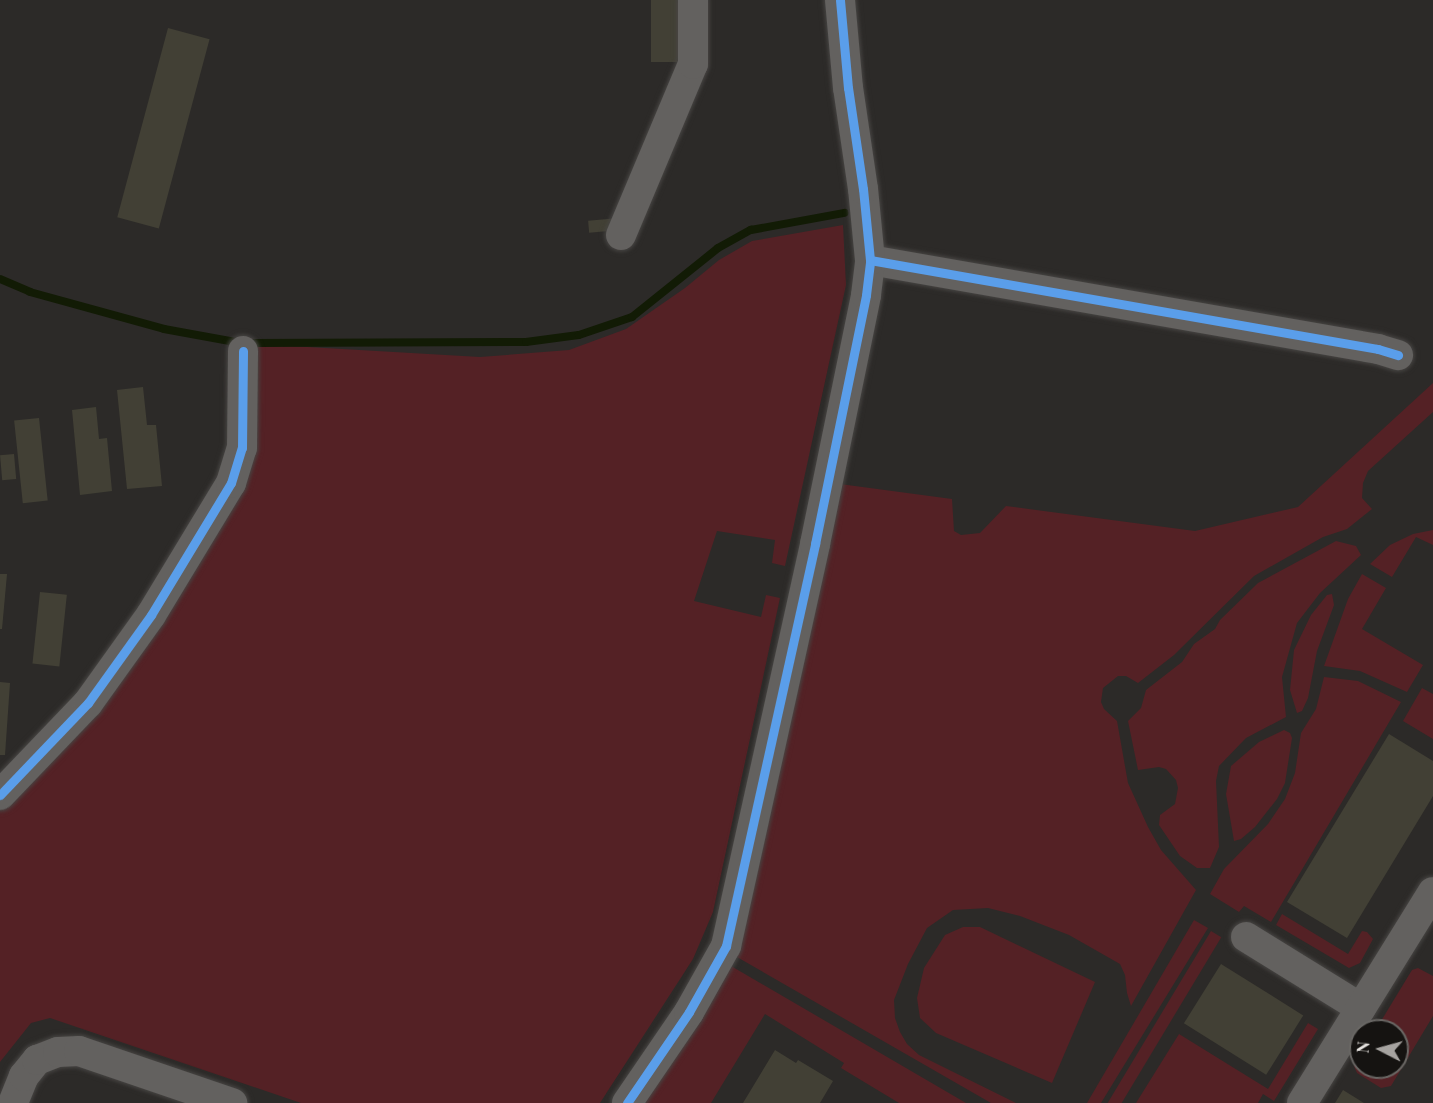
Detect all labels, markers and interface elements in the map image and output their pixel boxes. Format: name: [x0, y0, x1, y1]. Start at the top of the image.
north arrow: [1349, 1019, 1409, 1079]
text: N: [1352, 1040, 1374, 1054]

